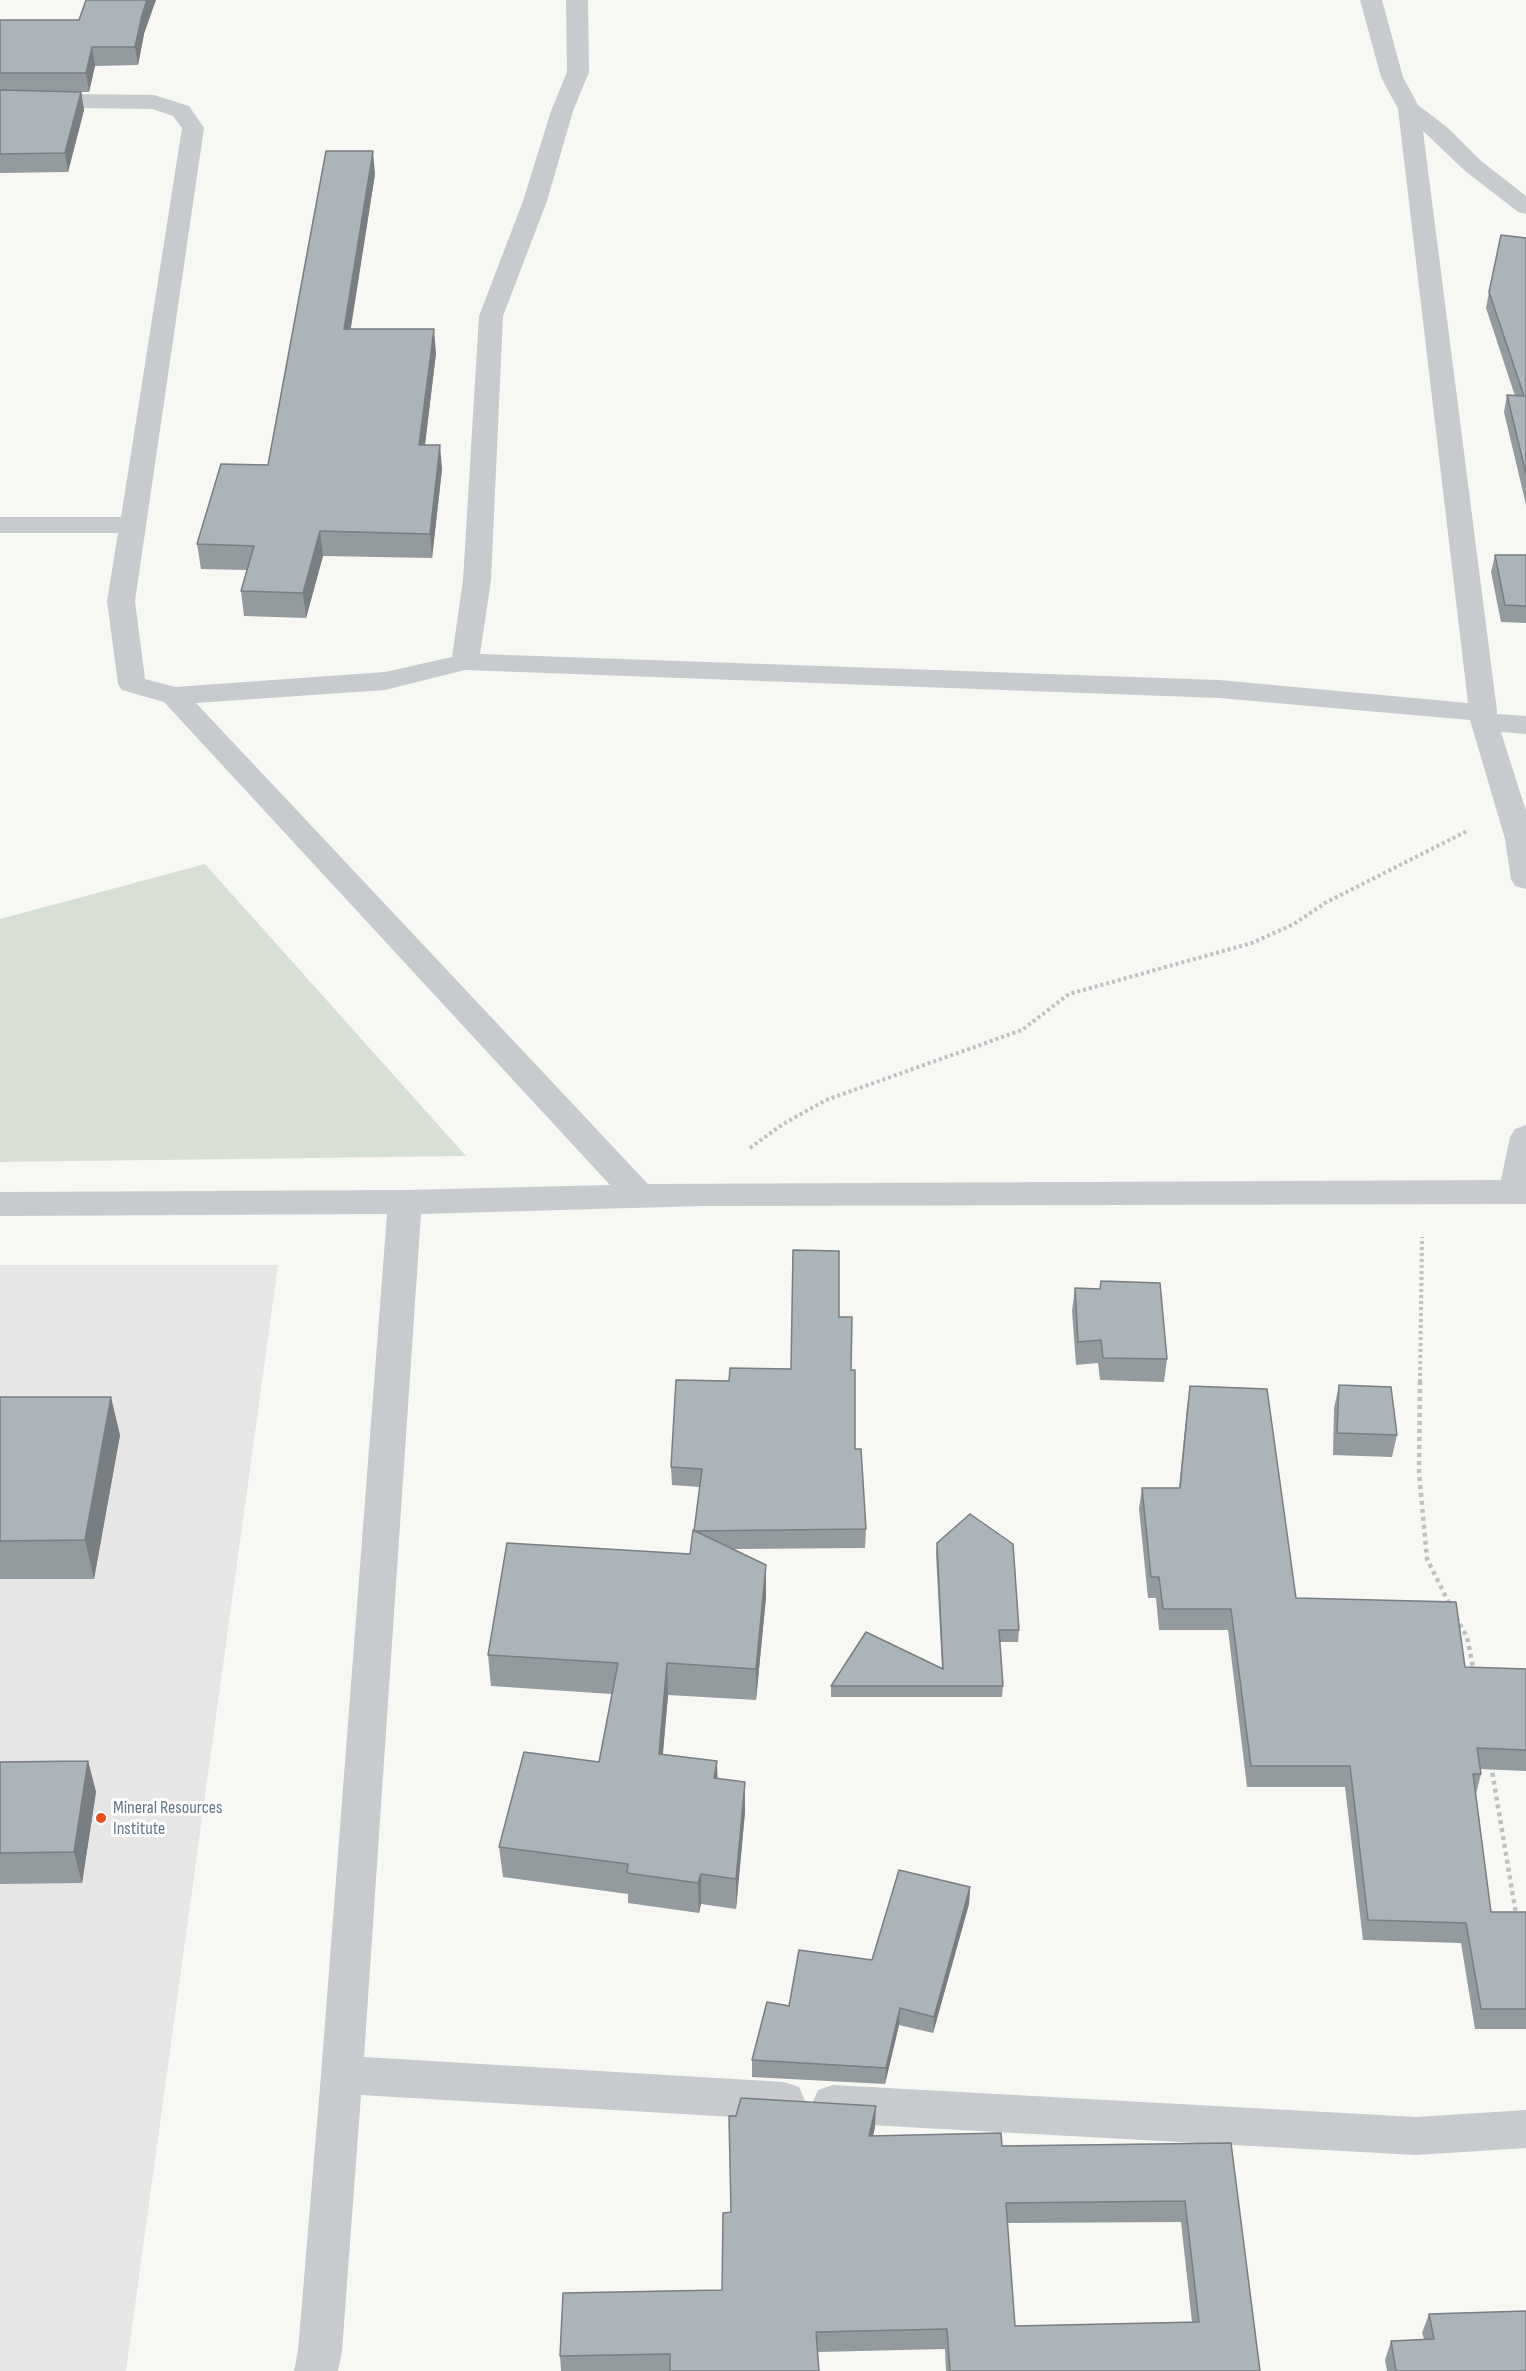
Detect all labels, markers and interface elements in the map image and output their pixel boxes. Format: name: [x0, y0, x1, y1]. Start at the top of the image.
place label: Mineral Resources Institute: [113, 1797, 222, 1840]
marker: Mineral Resources Institute: [94, 1811, 108, 1825]

